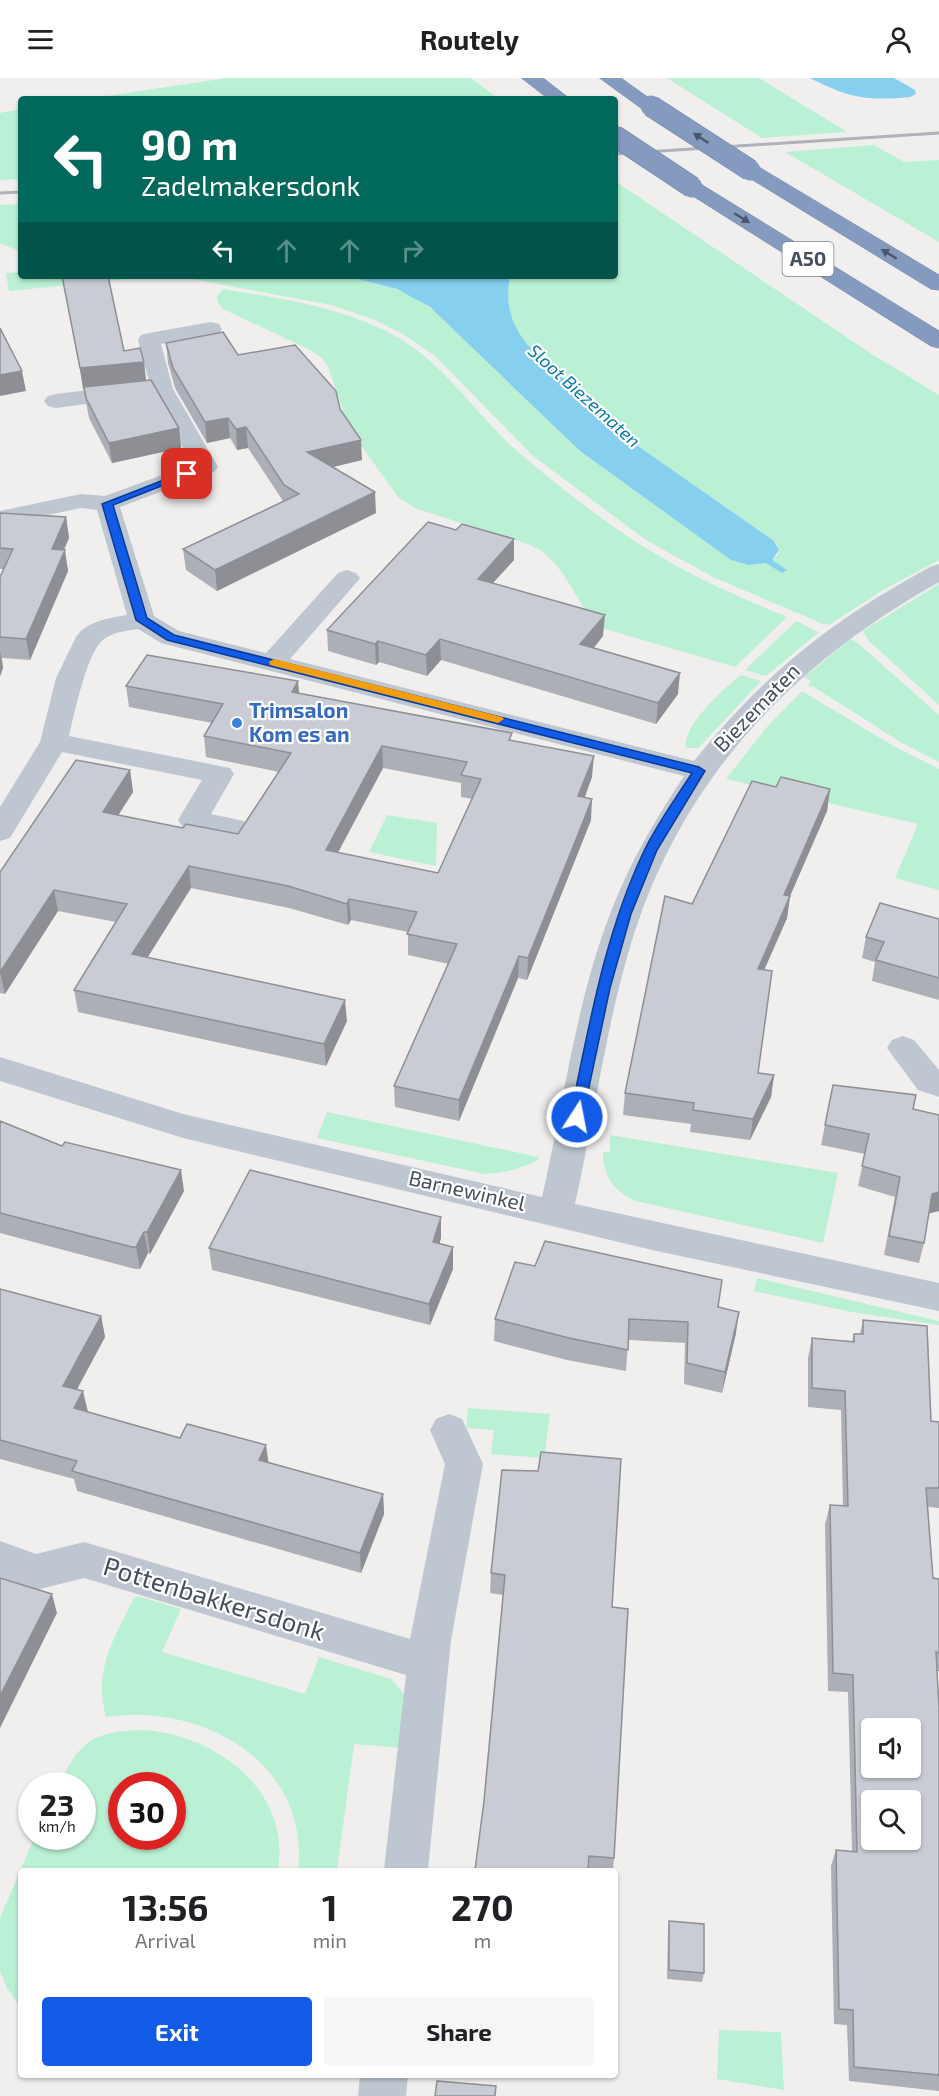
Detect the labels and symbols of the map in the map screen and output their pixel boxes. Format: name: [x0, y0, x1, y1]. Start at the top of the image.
one-way arrow: [693, 133, 709, 144]
one-way arrow: [734, 212, 750, 223]
road number: A50: [782, 242, 834, 276]
one-way arrow: [881, 248, 897, 259]
water label: Sloot Biezematen: [524, 339, 645, 451]
pin: [161, 448, 212, 499]
street label: Biezematen: [708, 658, 804, 756]
place label: Trimsalon Kom es an: [249, 697, 350, 746]
marker: Trimsalon Kom es an: [230, 716, 244, 730]
position arrow: [545, 1085, 609, 1149]
street label: Barnewinkel: [407, 1164, 529, 1215]
street label: Pottenbakkersdonk: [100, 1549, 329, 1646]
speed limit sign: 30: [108, 1772, 186, 1850]

